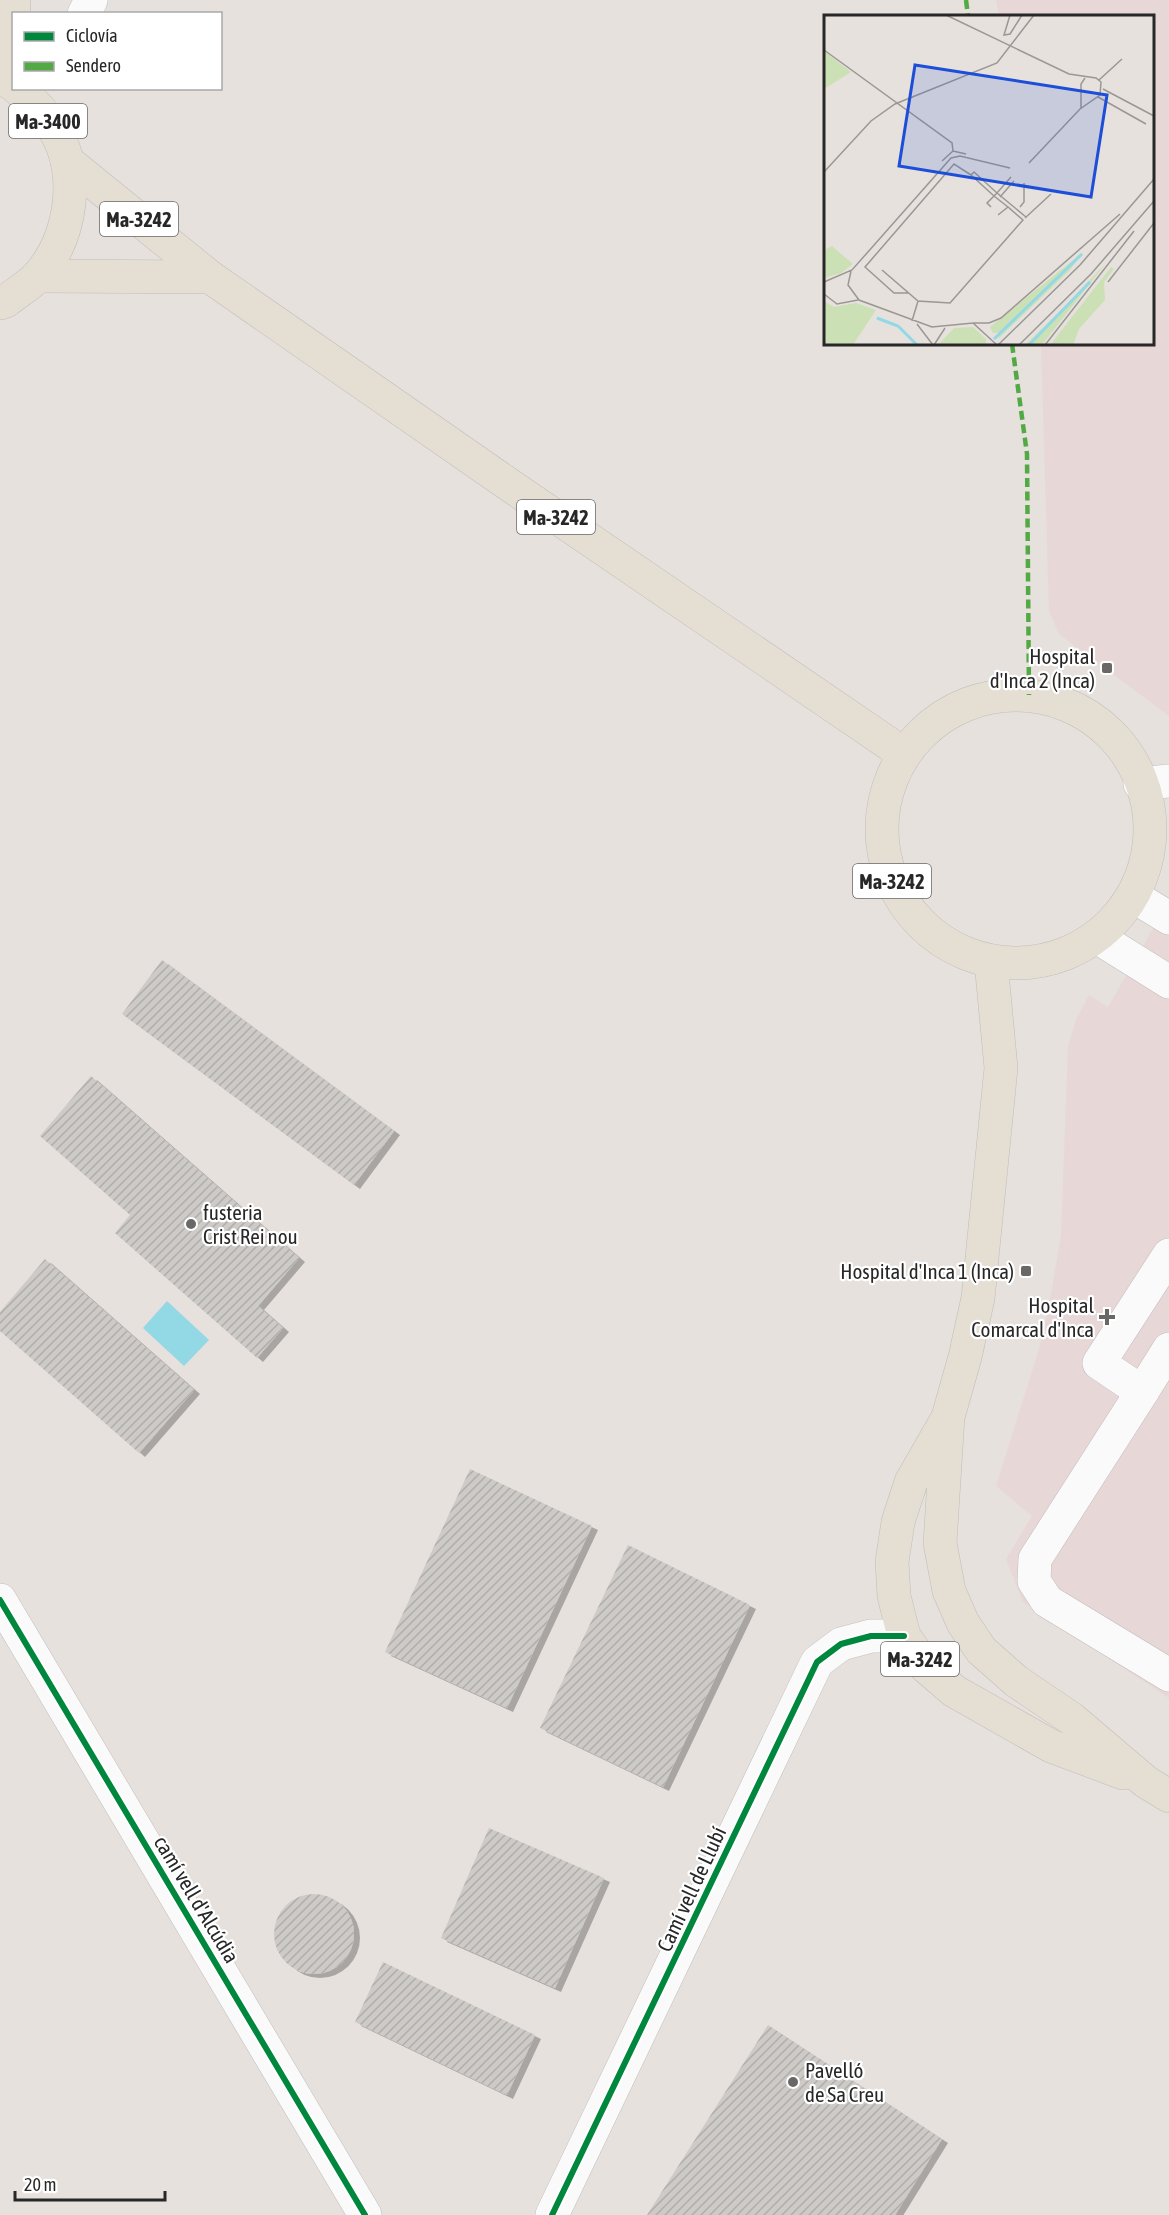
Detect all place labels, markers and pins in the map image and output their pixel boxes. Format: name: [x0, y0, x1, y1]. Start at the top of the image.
place label: Hospital d'Inca 2 (Inca): [990, 644, 1095, 692]
marker: Hospital d'Inca 2 (Inca): [1100, 661, 1114, 675]
place label: fusteria Crist Rei nou: [203, 1200, 298, 1248]
marker: fusteria Crist Rei nou: [184, 1217, 198, 1231]
place label: Hospital d'Inca 1 (Inca): [840, 1259, 1014, 1283]
marker: Hospital d'Inca 1 (Inca): [1019, 1264, 1033, 1278]
place label: Hospital Comarcal d'Inca: [971, 1293, 1094, 1341]
marker: Hospital Comarcal d'Inca: [1098, 1308, 1116, 1326]
place label: Pavelló de Sa Creu: [805, 2058, 884, 2106]
marker: Pavelló de Sa Creu: [786, 2075, 800, 2089]

